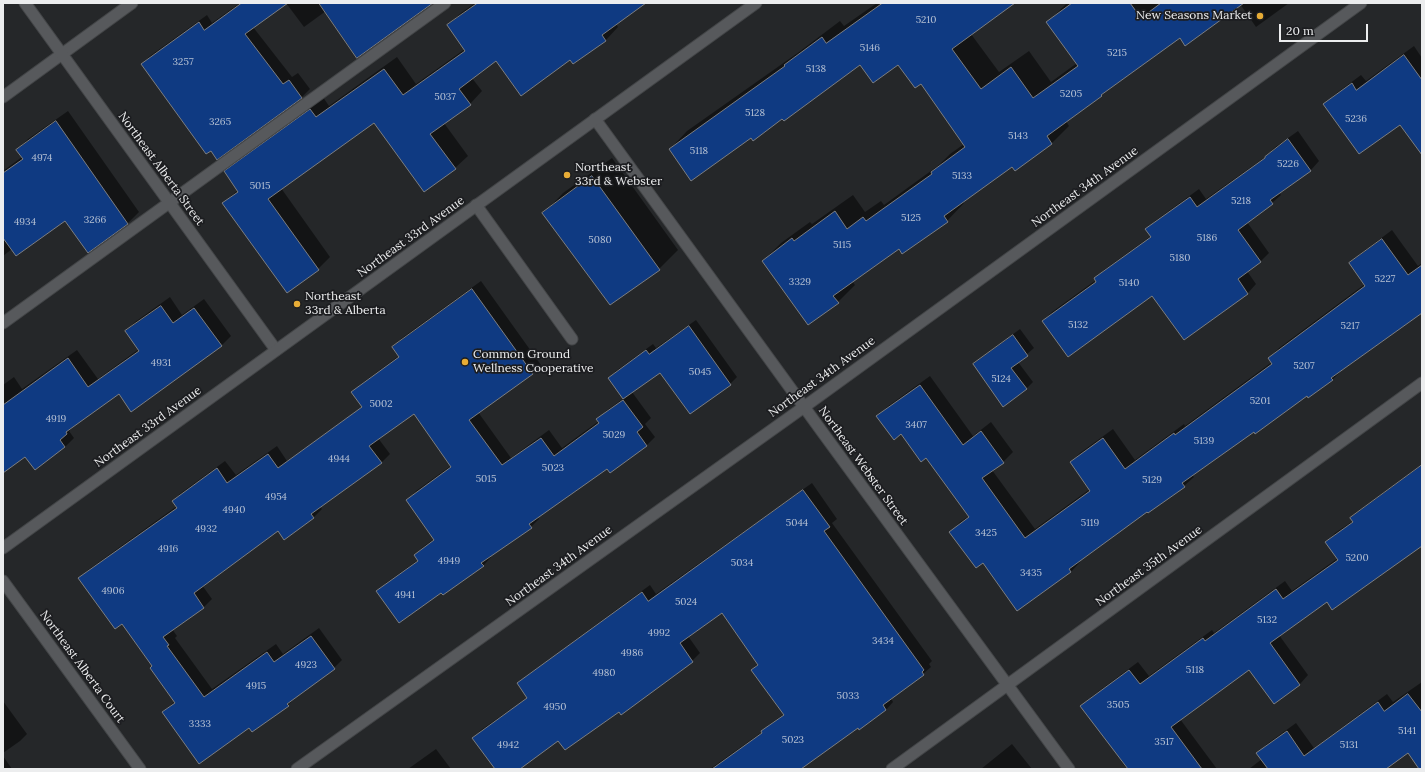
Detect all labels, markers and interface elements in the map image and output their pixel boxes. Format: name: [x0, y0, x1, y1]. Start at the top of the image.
place label: New Seasons Market: [1136, 9, 1252, 23]
marker: New Seasons Market: [1255, 11, 1265, 21]
house number: 5210: [916, 14, 936, 26]
scale bar: [1281, 16, 1370, 42]
text: 20 m: [1286, 23, 1314, 38]
house number: 5146: [860, 42, 880, 54]
house number: 5215: [1107, 47, 1127, 59]
house number: 3257: [173, 56, 193, 68]
house number: 5138: [806, 63, 826, 75]
house number: 5205: [1060, 88, 1082, 100]
house number: 5037: [434, 91, 456, 103]
house number: 5128: [745, 107, 765, 119]
street label: Northeast Alberta Street: [115, 109, 207, 229]
house number: 5236: [1345, 113, 1367, 125]
house number: 3265: [209, 116, 231, 128]
house number: 5143: [1008, 130, 1028, 142]
street label: Northeast 34th Avenue: [1029, 144, 1141, 230]
house number: 5118: [690, 145, 708, 157]
house number: 4974: [32, 152, 52, 164]
house number: 5226: [1277, 158, 1299, 170]
place label: Northeast 33rd & Webster: [575, 161, 662, 189]
marker: Northeast 33rd & Webster: [562, 170, 572, 180]
house number: 5133: [952, 170, 972, 182]
house number: 5015: [250, 180, 270, 192]
street label: Northeast 33rd Avenue: [355, 193, 467, 281]
house number: 5218: [1231, 195, 1251, 207]
house number: 5125: [901, 212, 921, 224]
house number: 3266: [84, 214, 106, 226]
house number: 4934: [14, 216, 36, 228]
house number: 5186: [1197, 232, 1217, 244]
house number: 5080: [588, 234, 612, 246]
house number: 5115: [833, 239, 851, 251]
house number: 5180: [1170, 252, 1190, 264]
house number: 5227: [1375, 273, 1395, 285]
house number: 3329: [789, 276, 811, 288]
house number: 5140: [1119, 277, 1139, 289]
place label: Northeast 33rd & Alberta: [305, 290, 386, 318]
marker: Northeast 33rd & Alberta: [292, 299, 302, 309]
house number: 5132: [1068, 319, 1088, 331]
house number: 5217: [1340, 320, 1360, 332]
street label: Northeast 34th Avenue: [766, 334, 878, 420]
place label: Common Ground Wellness Cooperative: [473, 348, 593, 376]
house number: 4931: [151, 357, 171, 369]
marker: Common Ground Wellness Cooperative: [460, 357, 470, 367]
house number: 5207: [1293, 360, 1315, 372]
house number: 5045: [689, 366, 711, 378]
house number: 5124: [991, 373, 1011, 385]
street label: Northeast 33rd Avenue: [92, 383, 204, 471]
house number: 5201: [1250, 395, 1270, 407]
house number: 5002: [369, 398, 393, 410]
street label: Northeast Webster Street: [815, 404, 911, 528]
house number: 4919: [46, 413, 66, 425]
house number: 3407: [905, 419, 927, 431]
house number: 5029: [603, 429, 625, 441]
house number: 5139: [1194, 435, 1214, 447]
house number: 4944: [328, 453, 350, 465]
house number: 5023: [542, 462, 564, 474]
house number: 5015: [476, 473, 496, 485]
house number: 5129: [1142, 474, 1162, 486]
house number: 4954: [265, 491, 287, 503]
house number: 4940: [223, 504, 245, 516]
house number: 5044: [786, 517, 808, 529]
house number: 5119: [1081, 517, 1099, 529]
house number: 4932: [195, 523, 217, 535]
street label: Northeast 34th Avenue: [503, 523, 615, 609]
street label: Northeast 35th Avenue: [1093, 523, 1205, 609]
house number: 3425: [975, 527, 997, 539]
house number: 4916: [158, 543, 178, 555]
house number: 5200: [1345, 552, 1369, 564]
house number: 4949: [438, 555, 460, 567]
house number: 5034: [731, 557, 753, 569]
house number: 3435: [1020, 567, 1042, 579]
house number: 4906: [101, 585, 125, 597]
house number: 4941: [395, 589, 415, 601]
house number: 5024: [675, 596, 697, 608]
street label: Northeast Alberta Court: [36, 608, 128, 726]
house number: 5132: [1257, 614, 1277, 626]
house number: 4992: [648, 627, 670, 639]
house number: 3434: [872, 635, 894, 647]
house number: 4986: [621, 647, 643, 659]
house number: 4923: [295, 659, 317, 671]
house number: 5118: [1186, 664, 1204, 676]
house number: 4980: [592, 667, 616, 679]
house number: 4915: [246, 680, 266, 692]
house number: 5033: [837, 690, 859, 702]
house number: 3505: [1107, 699, 1129, 711]
house number: 4950: [544, 701, 566, 713]
house number: 3333: [189, 718, 211, 730]
house number: 5141: [1398, 725, 1416, 737]
house number: 5023: [782, 734, 804, 746]
house number: 3517: [1154, 736, 1174, 748]
house number: 4942: [497, 739, 519, 751]
house number: 5131: [1340, 739, 1358, 751]

